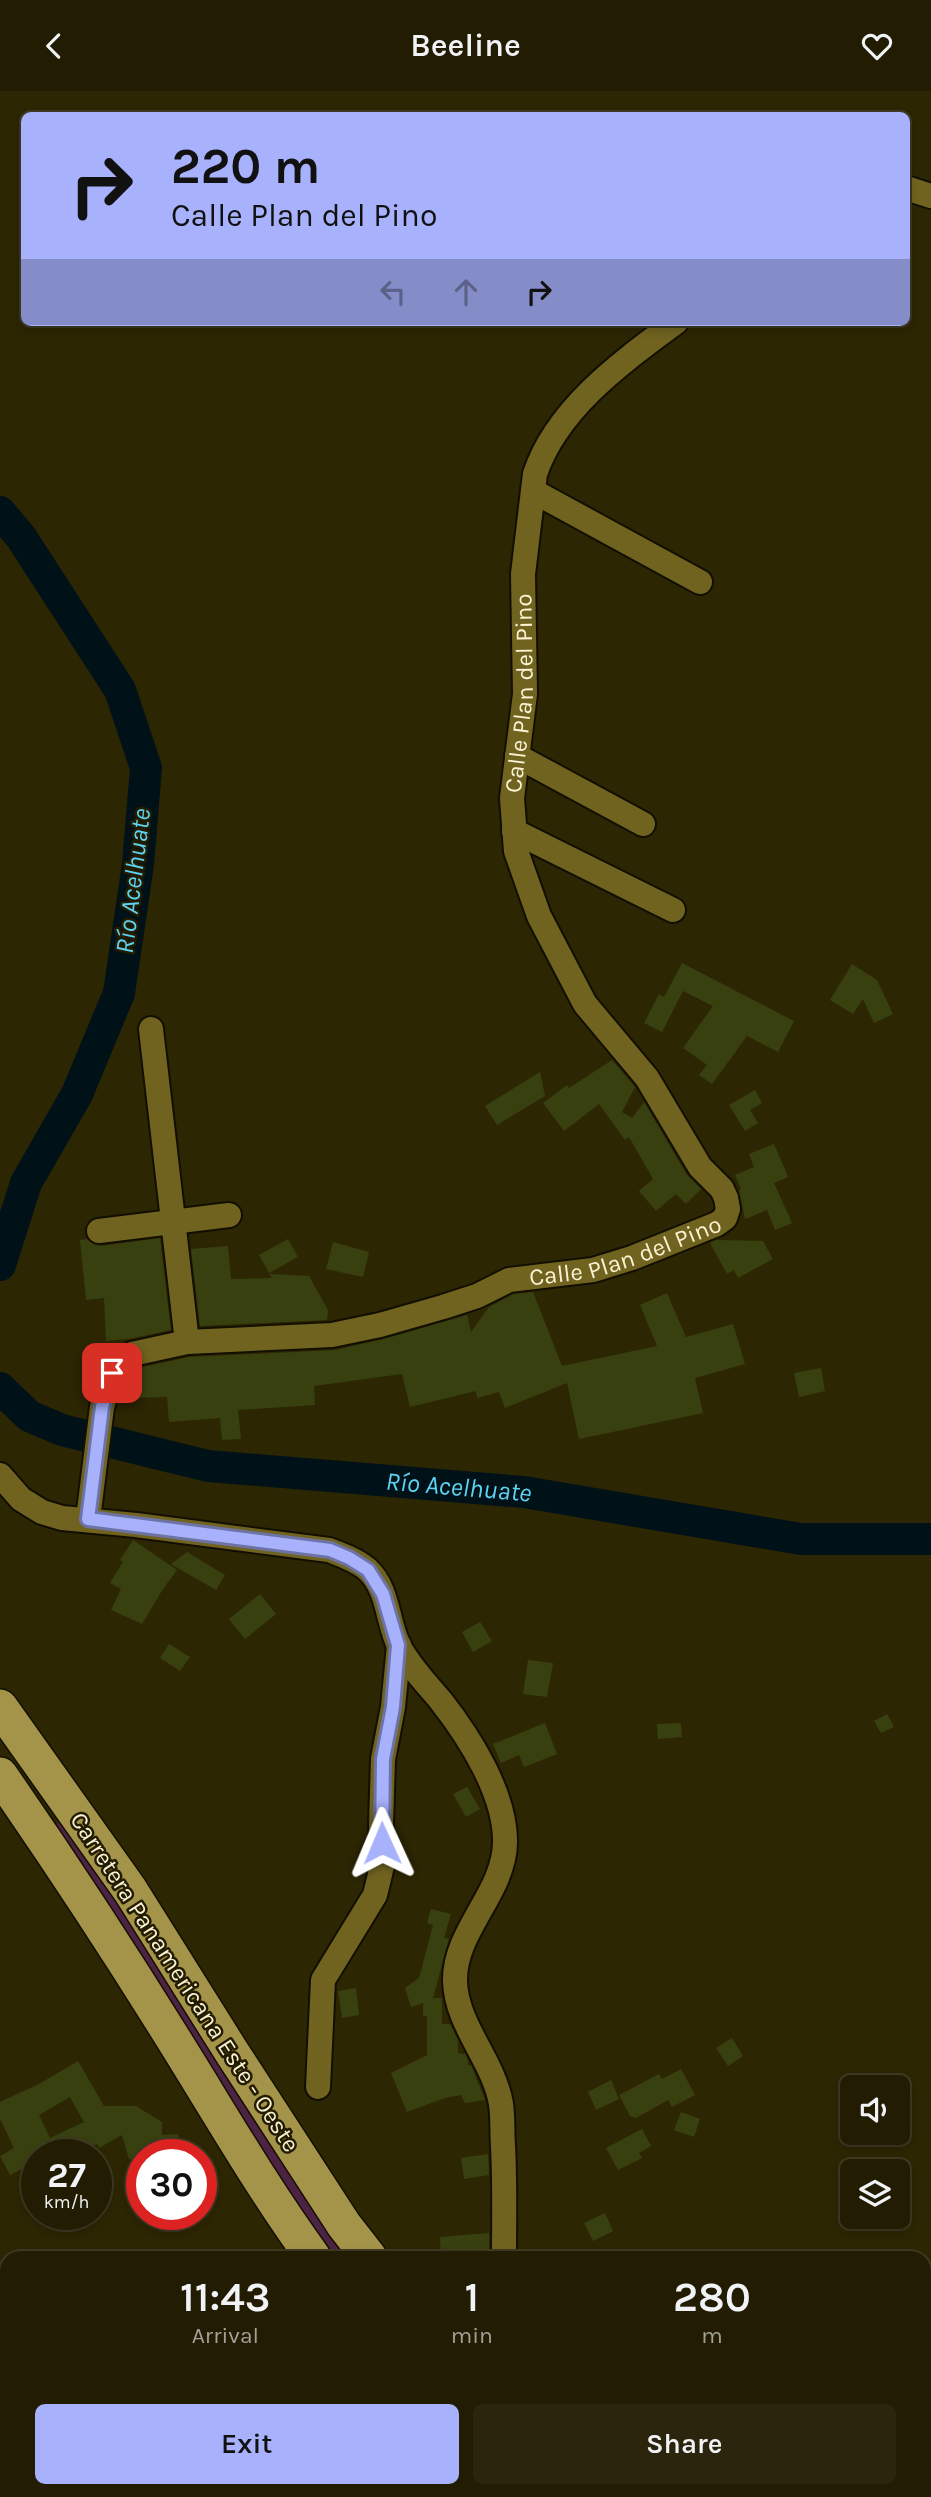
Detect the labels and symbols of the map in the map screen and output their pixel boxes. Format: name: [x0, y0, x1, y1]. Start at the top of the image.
street label: Calle Plan del Pino: [499, 593, 539, 795]
water label: Río Acelhuate: [109, 807, 157, 955]
street label: Calle Plan del Pino: [528, 1210, 725, 1291]
pin: [82, 1343, 142, 1403]
water label: Río Acelhuate: [385, 1465, 534, 1509]
position arrow: [345, 1806, 419, 1880]
street label: Carretera Panamericana Este - Oeste: [65, 1807, 305, 2157]
speed limit sign: 30: [126, 2139, 217, 2230]

